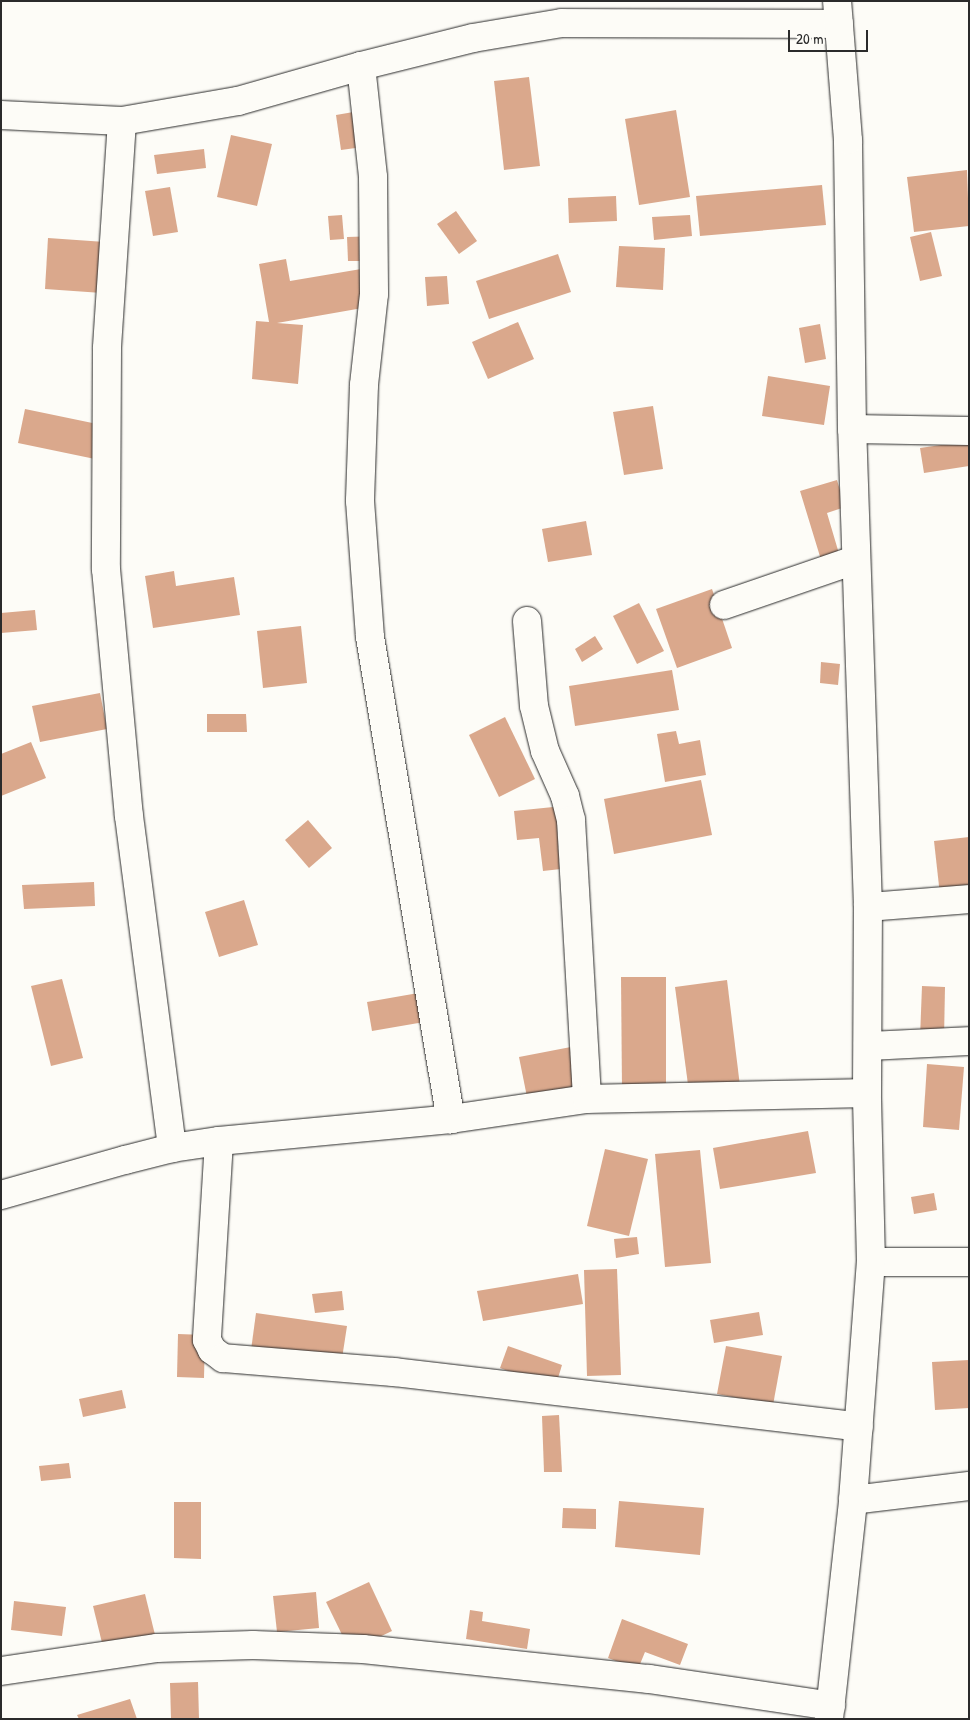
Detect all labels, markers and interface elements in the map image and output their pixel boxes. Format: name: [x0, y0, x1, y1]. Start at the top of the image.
scale bar: [790, 20, 870, 52]
text: 20 m: [796, 28, 823, 49]

